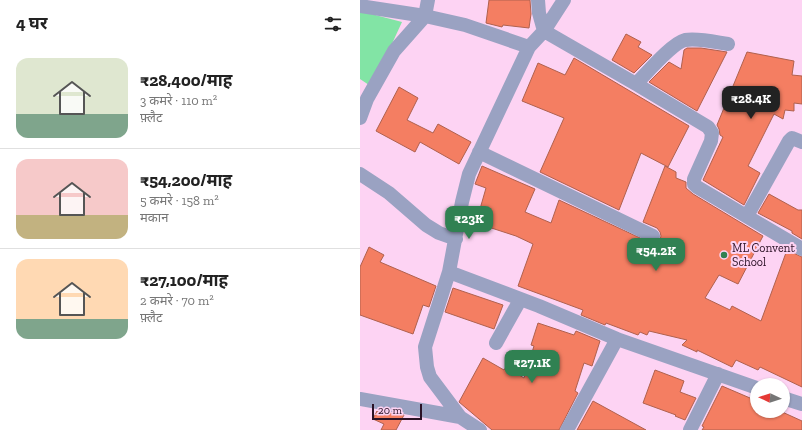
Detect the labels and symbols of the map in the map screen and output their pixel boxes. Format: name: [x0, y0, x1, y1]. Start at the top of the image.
pin: ₹28.4K: [718, 86, 784, 120]
pin: ₹23K: [445, 206, 493, 240]
pin: ₹54.2K: [623, 238, 689, 272]
place label: ML Convent School: [732, 241, 795, 269]
marker: ML Convent School: [719, 250, 729, 260]
pin: ₹27.1K: [499, 350, 565, 384]
north arrow: [750, 378, 790, 418]
scale bar: [372, 402, 422, 421]

